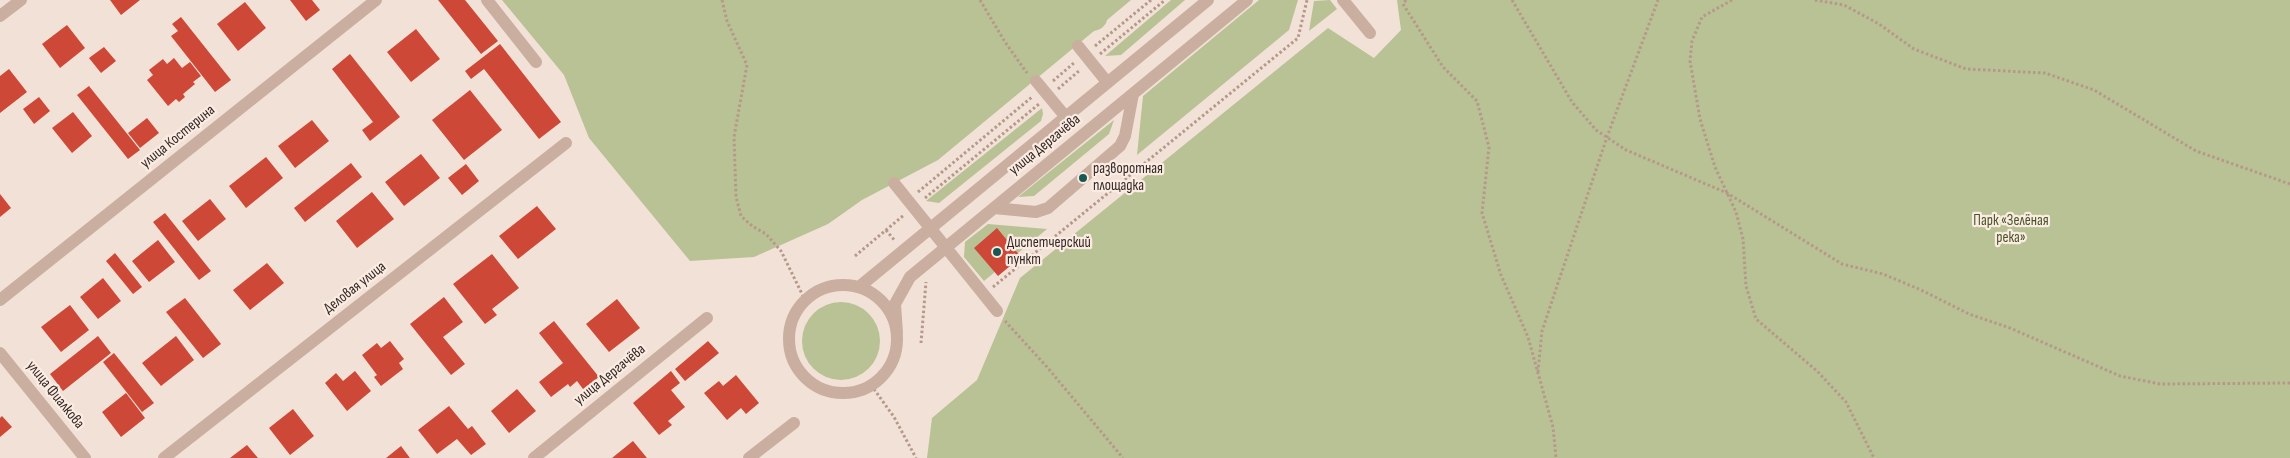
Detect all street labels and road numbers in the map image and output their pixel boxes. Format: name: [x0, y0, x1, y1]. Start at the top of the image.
street label: улица Костерина: [137, 102, 219, 172]
street label: улица Дергачёва: [1006, 111, 1084, 179]
street label: Деловая улица: [320, 258, 390, 318]
street label: улица Дергачёва: [571, 341, 649, 409]
street label: улица Фиалкова: [22, 357, 88, 433]

